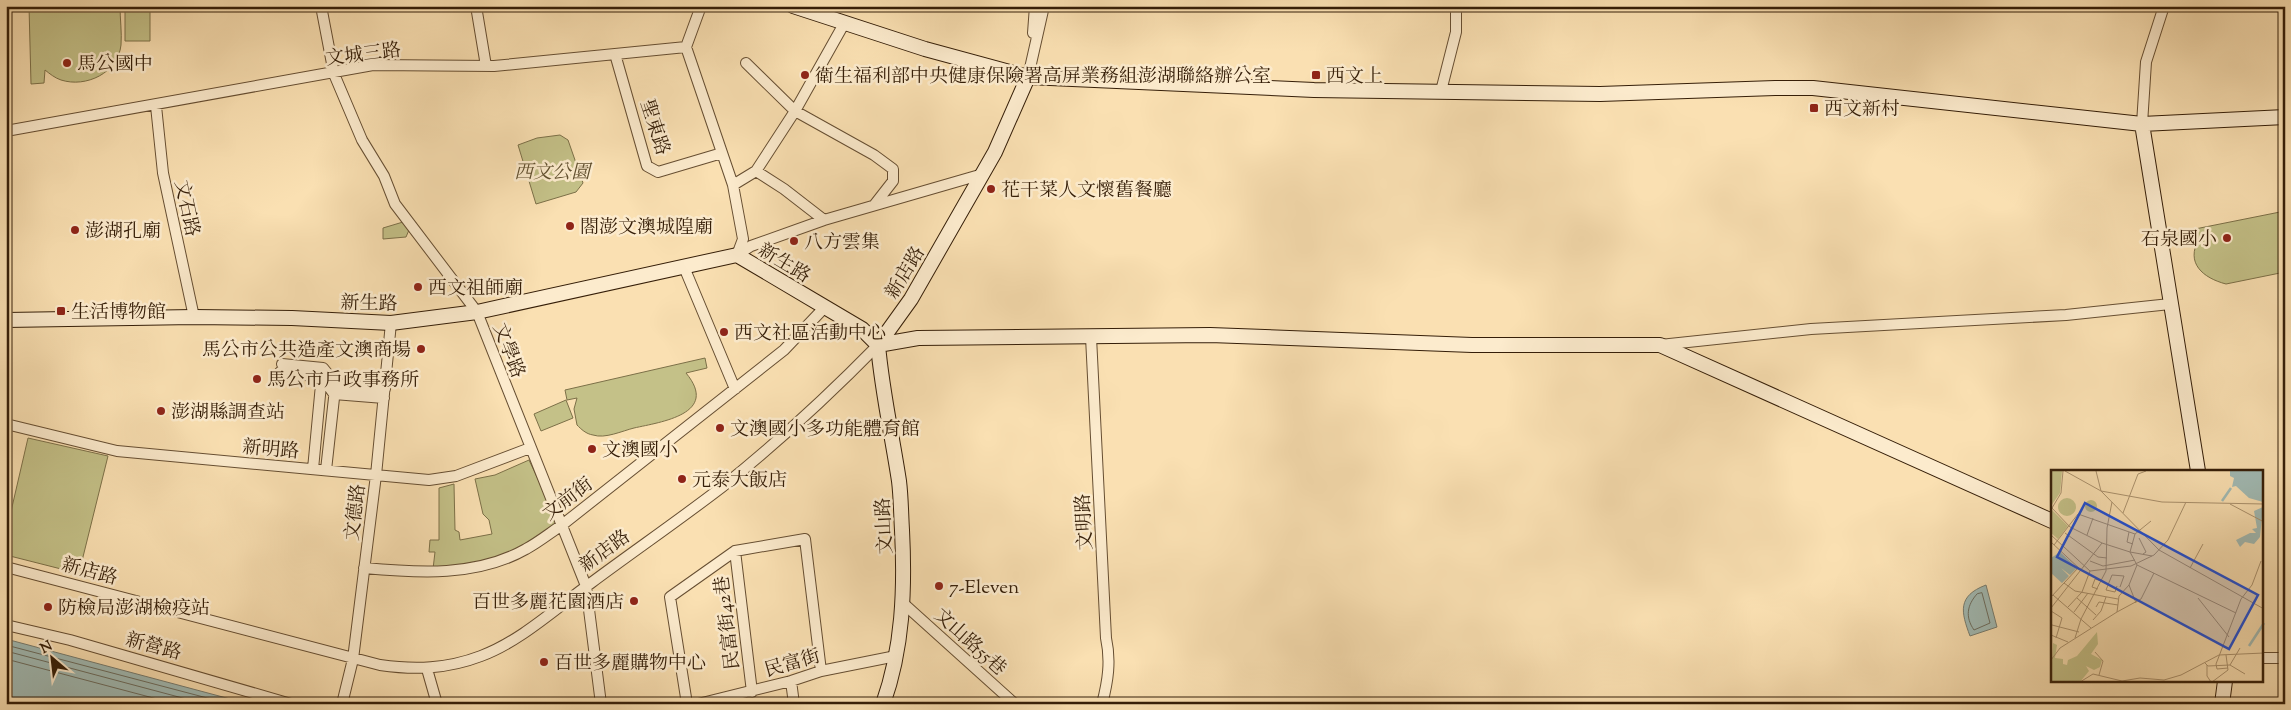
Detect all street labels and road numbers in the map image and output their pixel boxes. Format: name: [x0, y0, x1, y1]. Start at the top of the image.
street label: 文城三路: [324, 37, 403, 74]
street label: 聖東路: [632, 96, 675, 159]
street label: 文石路: [166, 178, 205, 239]
street label: 新生路: [752, 238, 815, 290]
street label: 新店路: [880, 242, 932, 305]
street label: 新生路: [340, 291, 398, 318]
street label: 文學路: [485, 319, 530, 382]
street label: 新明路: [241, 435, 300, 466]
street label: 文前街: [538, 472, 599, 528]
street label: 文德路: [340, 482, 373, 542]
street label: 文明路: [1071, 493, 1100, 551]
street label: 文山路: [871, 497, 900, 555]
street label: 新店路: [574, 524, 636, 580]
street label: 新店路: [58, 552, 120, 593]
street label: 民富街42巷: [709, 574, 748, 671]
street label: 文山路55巷: [927, 603, 1011, 683]
street label: 新營路: [122, 627, 184, 668]
street label: 民富街: [762, 644, 824, 685]

